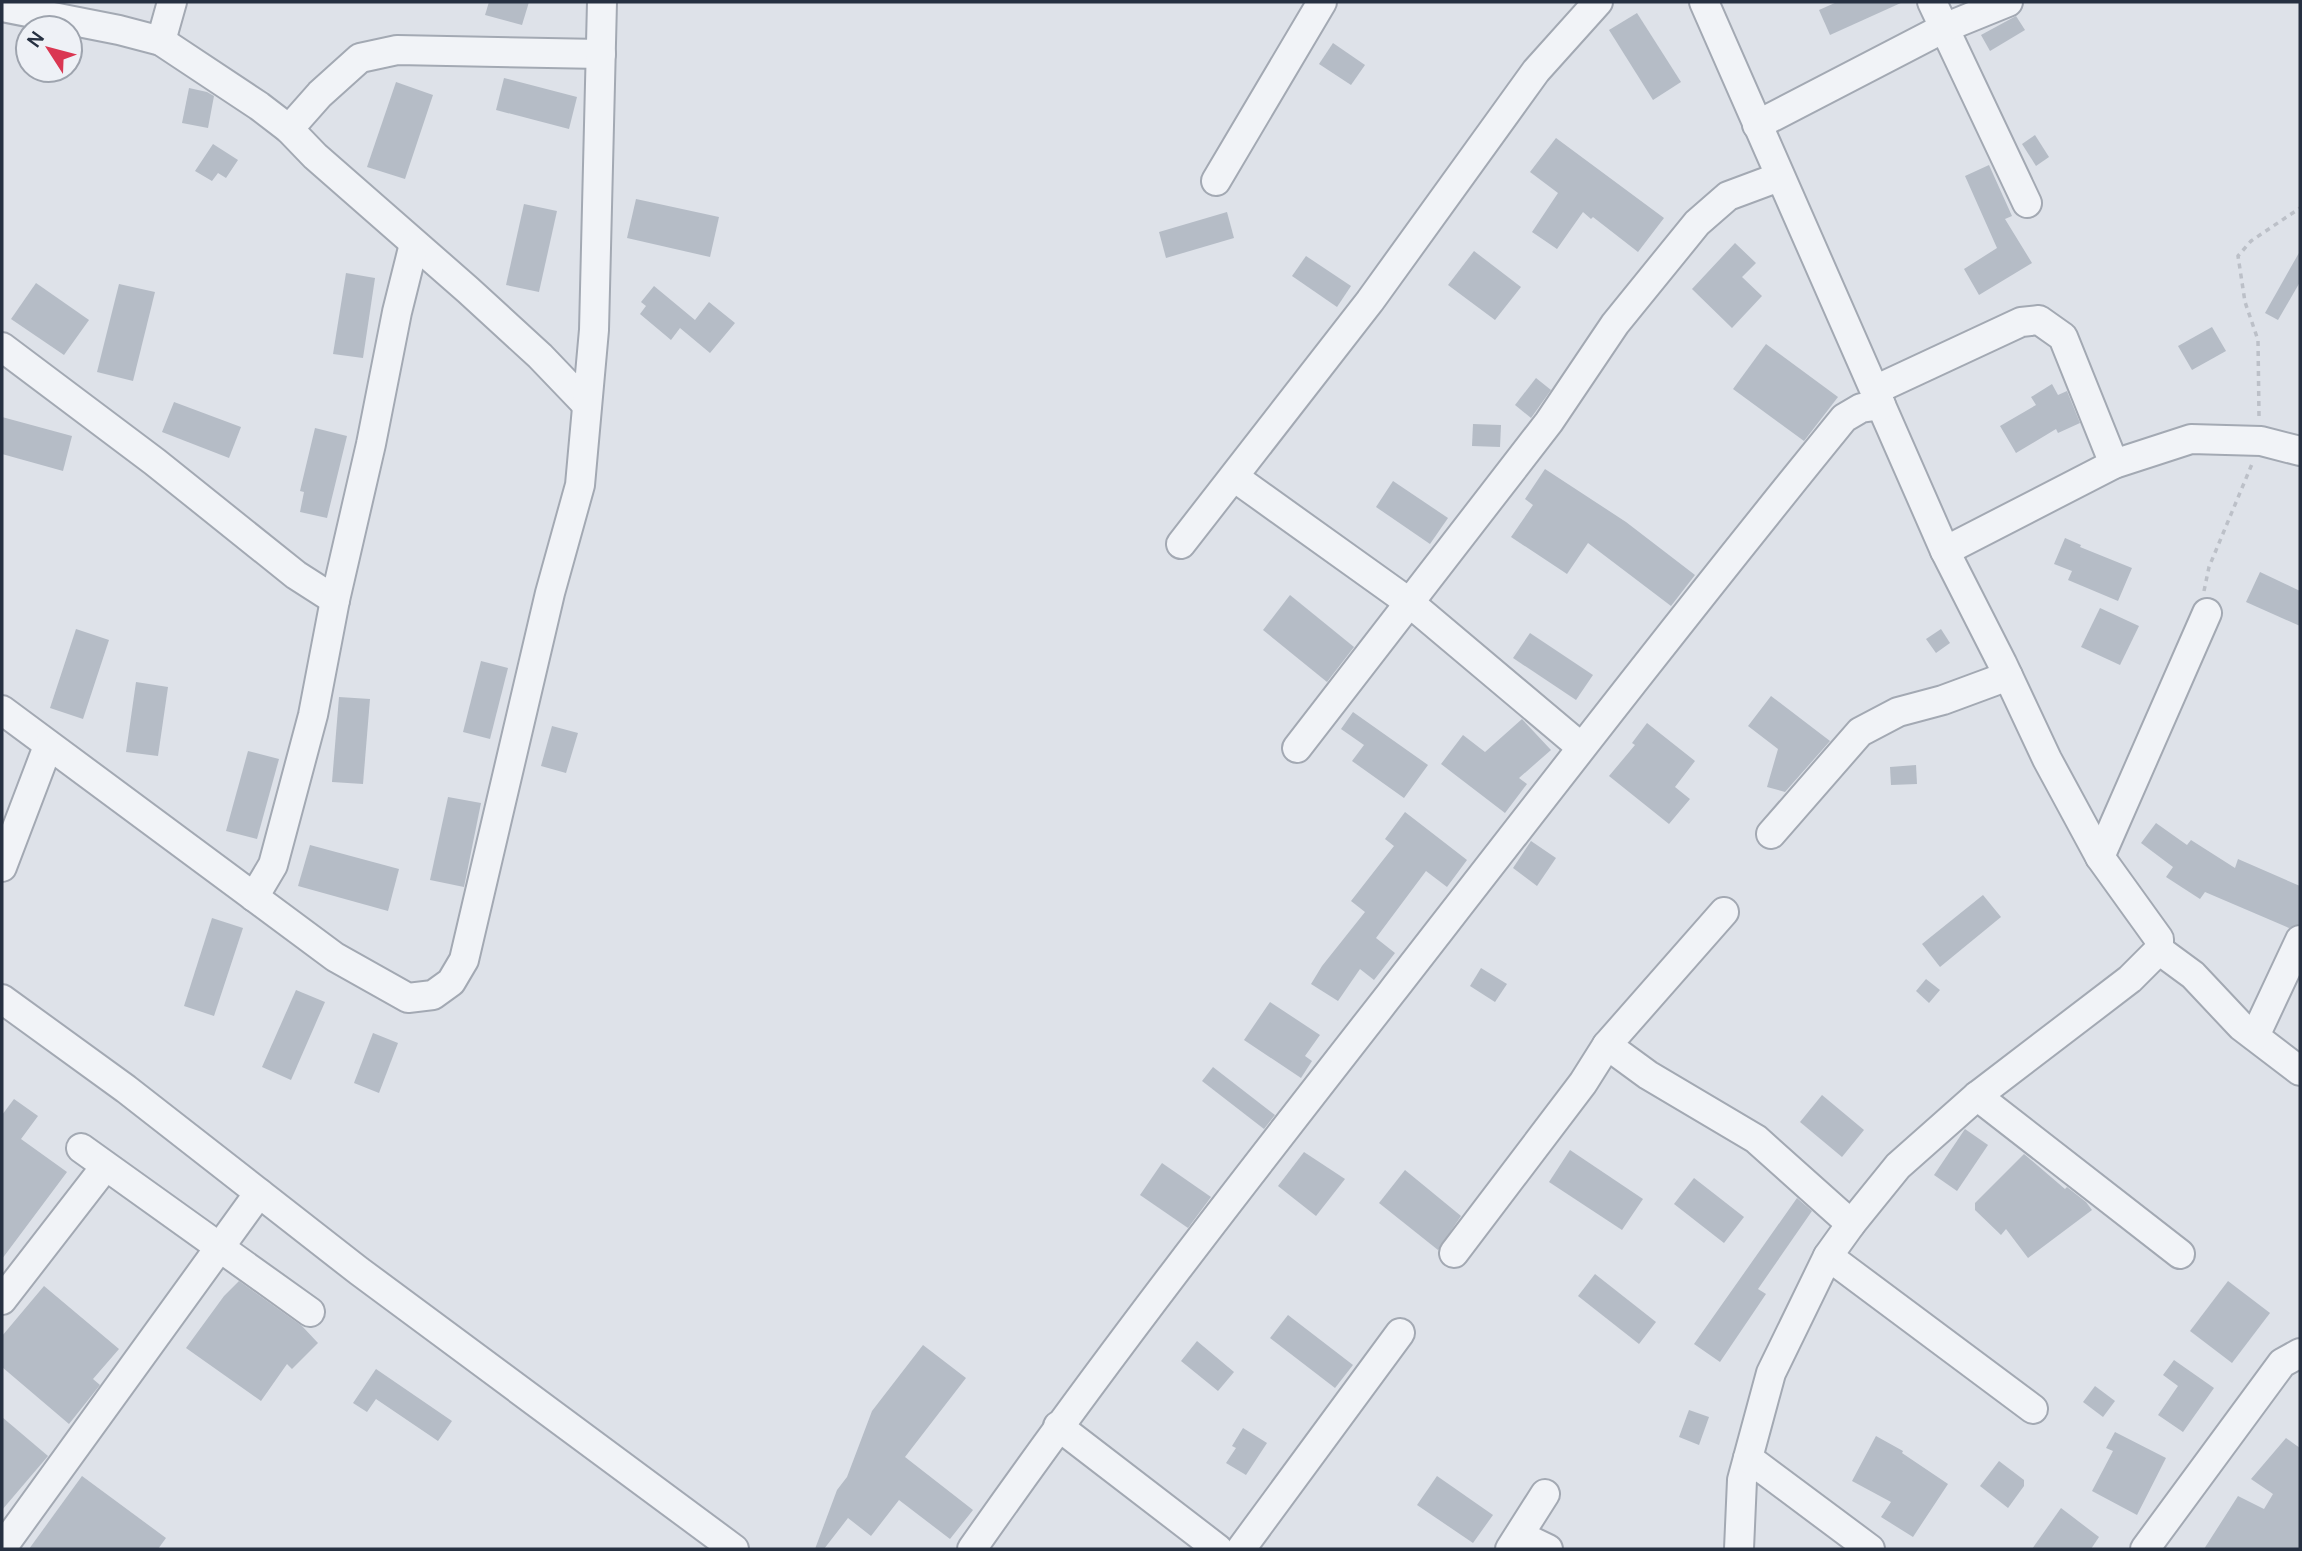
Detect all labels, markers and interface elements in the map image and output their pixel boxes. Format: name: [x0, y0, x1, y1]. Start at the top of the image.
north arrow: [14, 14, 84, 84]
text: N: [21, 26, 50, 52]

